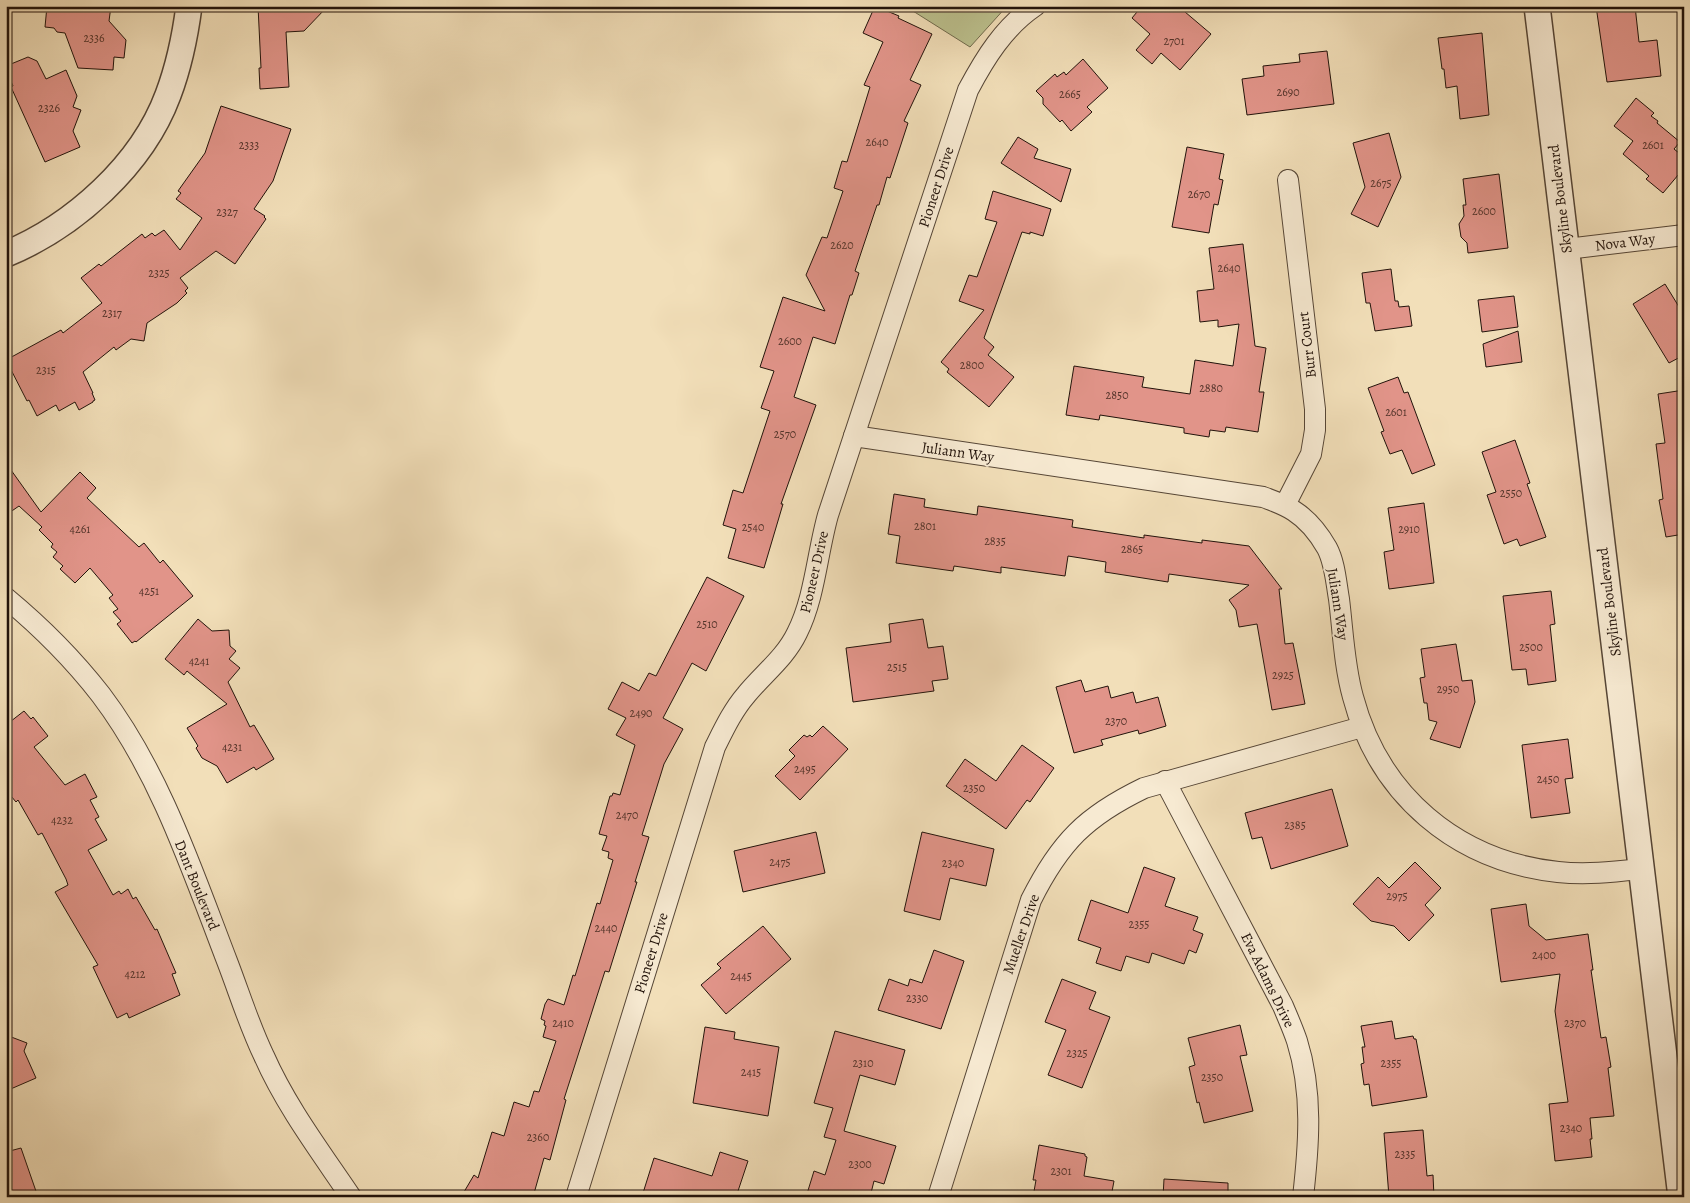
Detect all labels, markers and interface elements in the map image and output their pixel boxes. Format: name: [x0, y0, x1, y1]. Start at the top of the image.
house number: 2336: [83, 30, 105, 46]
house number: 2701: [1163, 33, 1185, 49]
house number: 2690: [1276, 84, 1300, 100]
house number: 2665: [1059, 86, 1081, 102]
house number: 2326: [38, 100, 60, 116]
house number: 2640: [865, 134, 889, 150]
house number: 2333: [239, 137, 259, 153]
house number: 2601: [1642, 137, 1664, 153]
street label: Skyline Boulevard: [1543, 142, 1577, 255]
street label: Pioneer Drive: [914, 144, 959, 230]
house number: 2675: [1370, 175, 1392, 191]
house number: 2670: [1188, 186, 1210, 202]
house number: 2600: [1472, 203, 1496, 219]
house number: 2327: [216, 204, 239, 220]
street label: Nova Way: [1594, 228, 1656, 256]
house number: 2620: [830, 237, 854, 253]
house number: 2640: [1217, 260, 1241, 276]
house number: 2325: [148, 265, 170, 281]
house number: 2317: [102, 305, 123, 321]
street label: Burr Court: [1293, 311, 1321, 379]
house number: 2600: [778, 333, 802, 349]
house number: 2800: [960, 357, 984, 373]
house number: 2315: [36, 362, 56, 378]
house number: 2880: [1199, 380, 1223, 396]
house number: 2850: [1105, 387, 1129, 403]
house number: 2601: [1385, 404, 1407, 420]
house number: 2570: [774, 426, 796, 442]
street label: Juliann Way: [920, 437, 996, 467]
house number: 2550: [1500, 485, 1522, 501]
house number: 2801: [914, 518, 936, 534]
house number: 2540: [742, 519, 764, 535]
house number: 4261: [70, 521, 90, 537]
house number: 2910: [1398, 521, 1420, 537]
street label: Pioneer Drive: [795, 529, 833, 615]
house number: 2835: [984, 533, 1006, 549]
house number: 2865: [1121, 541, 1143, 557]
street label: Skyline Boulevard: [1592, 545, 1626, 658]
street label: Juliann Way: [1322, 566, 1354, 642]
house number: 4251: [139, 583, 159, 599]
house number: 2510: [696, 616, 718, 632]
house number: 2500: [1519, 639, 1543, 655]
house number: 4241: [189, 653, 209, 669]
house number: 2515: [887, 659, 907, 675]
house number: 2925: [1272, 667, 1294, 683]
house number: 2950: [1437, 681, 1459, 697]
house number: 2490: [630, 705, 653, 721]
house number: 2370: [1105, 713, 1127, 729]
house number: 4231: [222, 739, 242, 755]
house number: 2495: [794, 761, 816, 777]
house number: 2450: [1537, 771, 1559, 787]
house number: 2350: [963, 780, 985, 796]
house number: 2470: [616, 807, 638, 823]
house number: 4232: [51, 812, 73, 828]
house number: 2385: [1284, 817, 1306, 833]
street label: Dant Boulevard: [170, 837, 225, 934]
house number: 2475: [769, 854, 791, 870]
house number: 2340: [942, 855, 964, 871]
house number: 2975: [1386, 888, 1408, 904]
street label: Mueller Drive: [998, 891, 1044, 977]
street label: Pioneer Drive: [629, 910, 673, 996]
house number: 2355: [1128, 916, 1150, 932]
house number: 2440: [595, 920, 617, 936]
street label: Eva Adams Drive: [1236, 929, 1300, 1031]
house number: 2400: [1532, 947, 1556, 963]
house number: 4212: [125, 966, 146, 982]
house number: 2445: [730, 968, 752, 984]
house number: 2330: [906, 990, 928, 1006]
house number: 2410: [552, 1015, 574, 1031]
house number: 2370: [1564, 1015, 1586, 1031]
house number: 2325: [1066, 1045, 1088, 1061]
house number: 2310: [852, 1055, 874, 1071]
house number: 2355: [1380, 1055, 1402, 1071]
house number: 2415: [741, 1064, 761, 1080]
house number: 2350: [1201, 1069, 1223, 1085]
house number: 2340: [1560, 1120, 1582, 1136]
house number: 2360: [527, 1129, 549, 1145]
house number: 2335: [1395, 1146, 1415, 1162]
house number: 2300: [848, 1156, 872, 1172]
house number: 2301: [1050, 1163, 1072, 1179]

